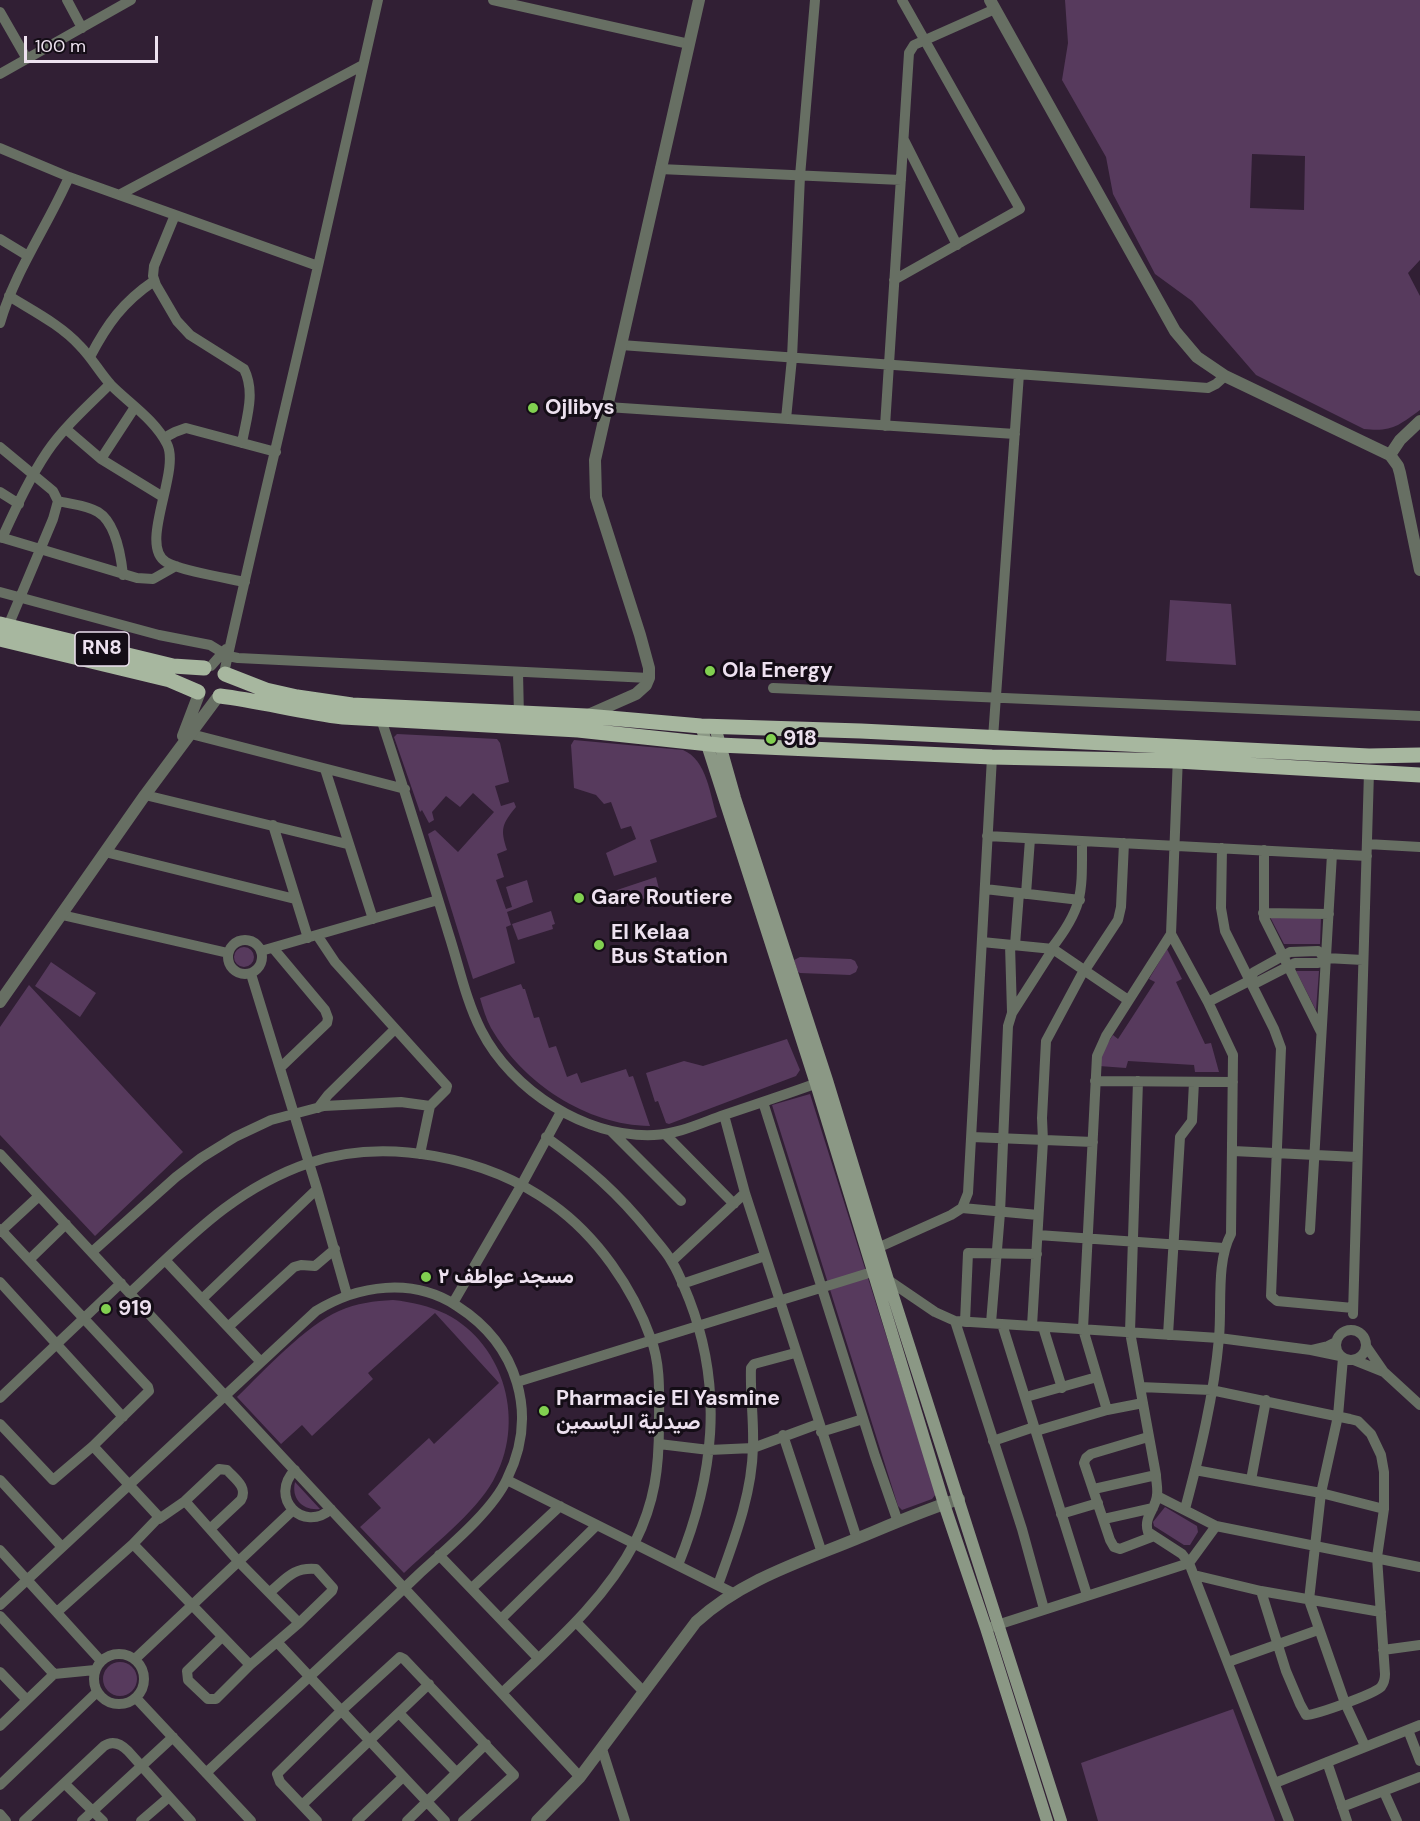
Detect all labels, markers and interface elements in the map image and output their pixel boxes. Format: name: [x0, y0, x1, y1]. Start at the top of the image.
scale bar: [27, 24, 160, 62]
text: 100 m: [35, 34, 86, 58]
place label: Ojlibys: [545, 395, 615, 421]
marker: Ojlibys: [526, 401, 540, 415]
road number: RN8: [75, 632, 129, 666]
place label: Ola Energy: [722, 658, 833, 684]
marker: Ola Energy: [703, 664, 717, 678]
place label: 918: [783, 726, 817, 752]
marker: 918: [764, 732, 778, 746]
place label: Gare Routiere: [591, 885, 733, 911]
marker: Gare Routiere: [572, 891, 586, 905]
place label: El Kelaa Bus Station: [611, 920, 728, 970]
marker: El Kelaa Bus Station: [592, 938, 606, 952]
place label: مسجد عواطف ٢: [438, 1264, 574, 1290]
marker: مسجد عواطف ٢: [419, 1270, 433, 1284]
place label: 919: [118, 1296, 152, 1322]
marker: 919: [99, 1302, 113, 1316]
place label: Pharmacie El Yasmine صيدلية الياسمين: [556, 1386, 780, 1436]
marker: Pharmacie El Yasmine صيدلية الياسمين: [537, 1404, 551, 1418]

